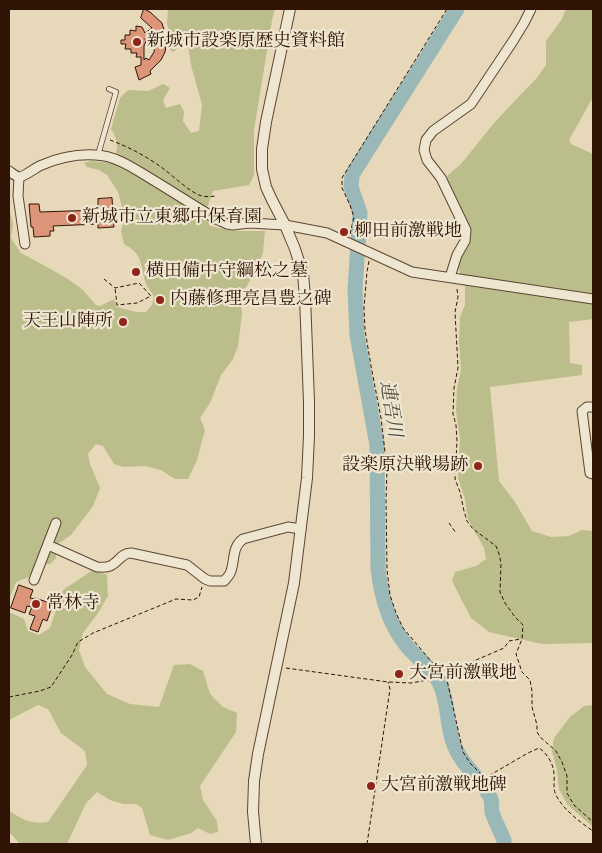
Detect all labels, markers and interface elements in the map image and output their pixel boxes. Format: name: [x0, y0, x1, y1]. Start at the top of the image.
place label: 新城市設楽原歴史資料館: [147, 31, 345, 53]
marker: 新城市設楽原歴史資料館: [131, 36, 143, 48]
place label: 新城市立東郷中保育園: [82, 207, 262, 229]
marker: 新城市立東郷中保育園: [66, 212, 78, 224]
place label: 柳田前激戦地: [354, 221, 462, 243]
marker: 柳田前激戦地: [338, 226, 350, 238]
place label: 横田備中守綱松之墓: [146, 261, 308, 283]
marker: 横田備中守綱松之墓: [130, 266, 142, 278]
place label: 内藤修理亮昌豊之碑: [170, 289, 332, 311]
marker: 内藤修理亮昌豊之碑: [154, 294, 166, 306]
place label: 天王山陣所: [23, 311, 113, 333]
marker: 天王山陣所: [117, 316, 129, 328]
water label: 連吾川: [374, 379, 406, 439]
place label: 設楽原決戦場跡: [342, 455, 468, 477]
marker: 設楽原決戦場跡: [472, 460, 484, 472]
place label: 常林寺: [46, 593, 100, 615]
marker: 常林寺: [30, 598, 42, 610]
place label: 大宮前激戦地: [409, 663, 517, 685]
marker: 大宮前激戦地: [393, 668, 405, 680]
place label: 大宮前激戦地碑: [381, 775, 507, 797]
marker: 大宮前激戦地碑: [365, 780, 377, 792]

